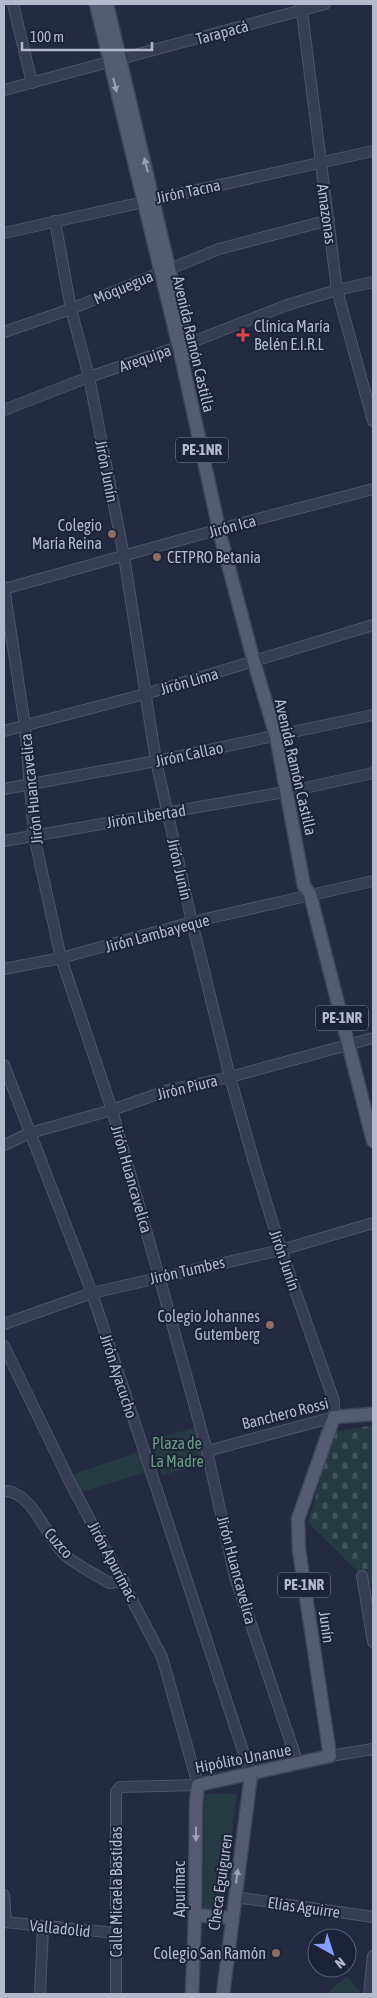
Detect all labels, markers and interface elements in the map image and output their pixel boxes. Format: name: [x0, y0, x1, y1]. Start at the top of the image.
street label: Tarapacá: [194, 16, 250, 49]
scale bar: [22, 20, 152, 52]
text: 100 m: [30, 28, 64, 45]
one-way arrow: [111, 78, 119, 93]
one-way arrow: [142, 158, 150, 173]
street label: Jirón Tacna: [154, 175, 222, 207]
street label: Amazonas: [314, 183, 340, 246]
street label: Moquegua: [91, 266, 156, 308]
street label: Avenida Ramón Castilla: [170, 274, 218, 414]
place label: Clínica María Belén E.I.R.L: [254, 317, 330, 353]
marker: Clínica María Belén E.I.R.L: [236, 328, 250, 342]
street label: Arequipa: [117, 341, 174, 376]
street label: Jirón Junín: [92, 438, 122, 504]
road number: PE-1NR: [176, 438, 228, 462]
street label: Jirón Ica: [206, 511, 258, 541]
place label: Colegio María Reina: [32, 516, 102, 552]
marker: Colegio María Reina: [106, 528, 118, 540]
place label: CETPRO Betania: [167, 548, 261, 566]
marker: CETPRO Betania: [151, 551, 163, 563]
street label: Jirón Lima: [158, 664, 220, 698]
street label: Avenida Ramón Castilla: [272, 697, 320, 837]
street label: Jirón Huancavelica: [16, 733, 46, 845]
street label: Jirón Callao: [153, 738, 225, 770]
street label: Jirón Libertad: [105, 801, 187, 831]
street label: Jirón Junín: [164, 836, 196, 902]
street label: Jirón Lambayeque: [103, 910, 211, 957]
road number: PE-1NR: [316, 1006, 368, 1030]
street label: Jirón Piura: [155, 1071, 219, 1103]
street label: Jirón Huancavelica: [108, 1123, 156, 1235]
street label: Jirón Junín: [266, 1227, 304, 1293]
street label: Jirón Tumbes: [147, 1252, 227, 1287]
place label: Colegio Johannes Gutemberg: [157, 1307, 260, 1344]
marker: Colegio Johannes Gutemberg: [264, 1319, 276, 1331]
street label: Jirón Ayacucho: [96, 1332, 141, 1421]
street label: Banchero Rossi: [240, 1394, 330, 1432]
park label: Plaza de La Madre: [150, 1434, 204, 1470]
street label: Jirón Huancavelica: [214, 1514, 260, 1626]
street label: Jirón Apurímac: [84, 1518, 142, 1604]
street label: Cuzco: [41, 1524, 77, 1562]
road number: PE-1NR: [278, 1572, 330, 1598]
street label: Junín: [316, 1610, 338, 1644]
street label: Hipólito Unanue: [193, 1740, 293, 1777]
street label: Calle Micaela Bastidas: [107, 1826, 125, 1957]
one-way arrow: [191, 1826, 199, 1842]
street label: Checa Eguiguren: [204, 1833, 237, 1931]
street label: Apurímac: [170, 1861, 189, 1917]
one-way arrow: [234, 1868, 242, 1884]
street label: Elías Aguirre: [267, 1893, 341, 1922]
street label: Valladolid: [29, 1916, 91, 1940]
north arrow: [307, 1928, 357, 1978]
place label: Colegio San Ramón: [153, 1944, 266, 1963]
marker: Colegio San Ramón: [270, 1947, 282, 1959]
text: N: [332, 1954, 348, 1972]

